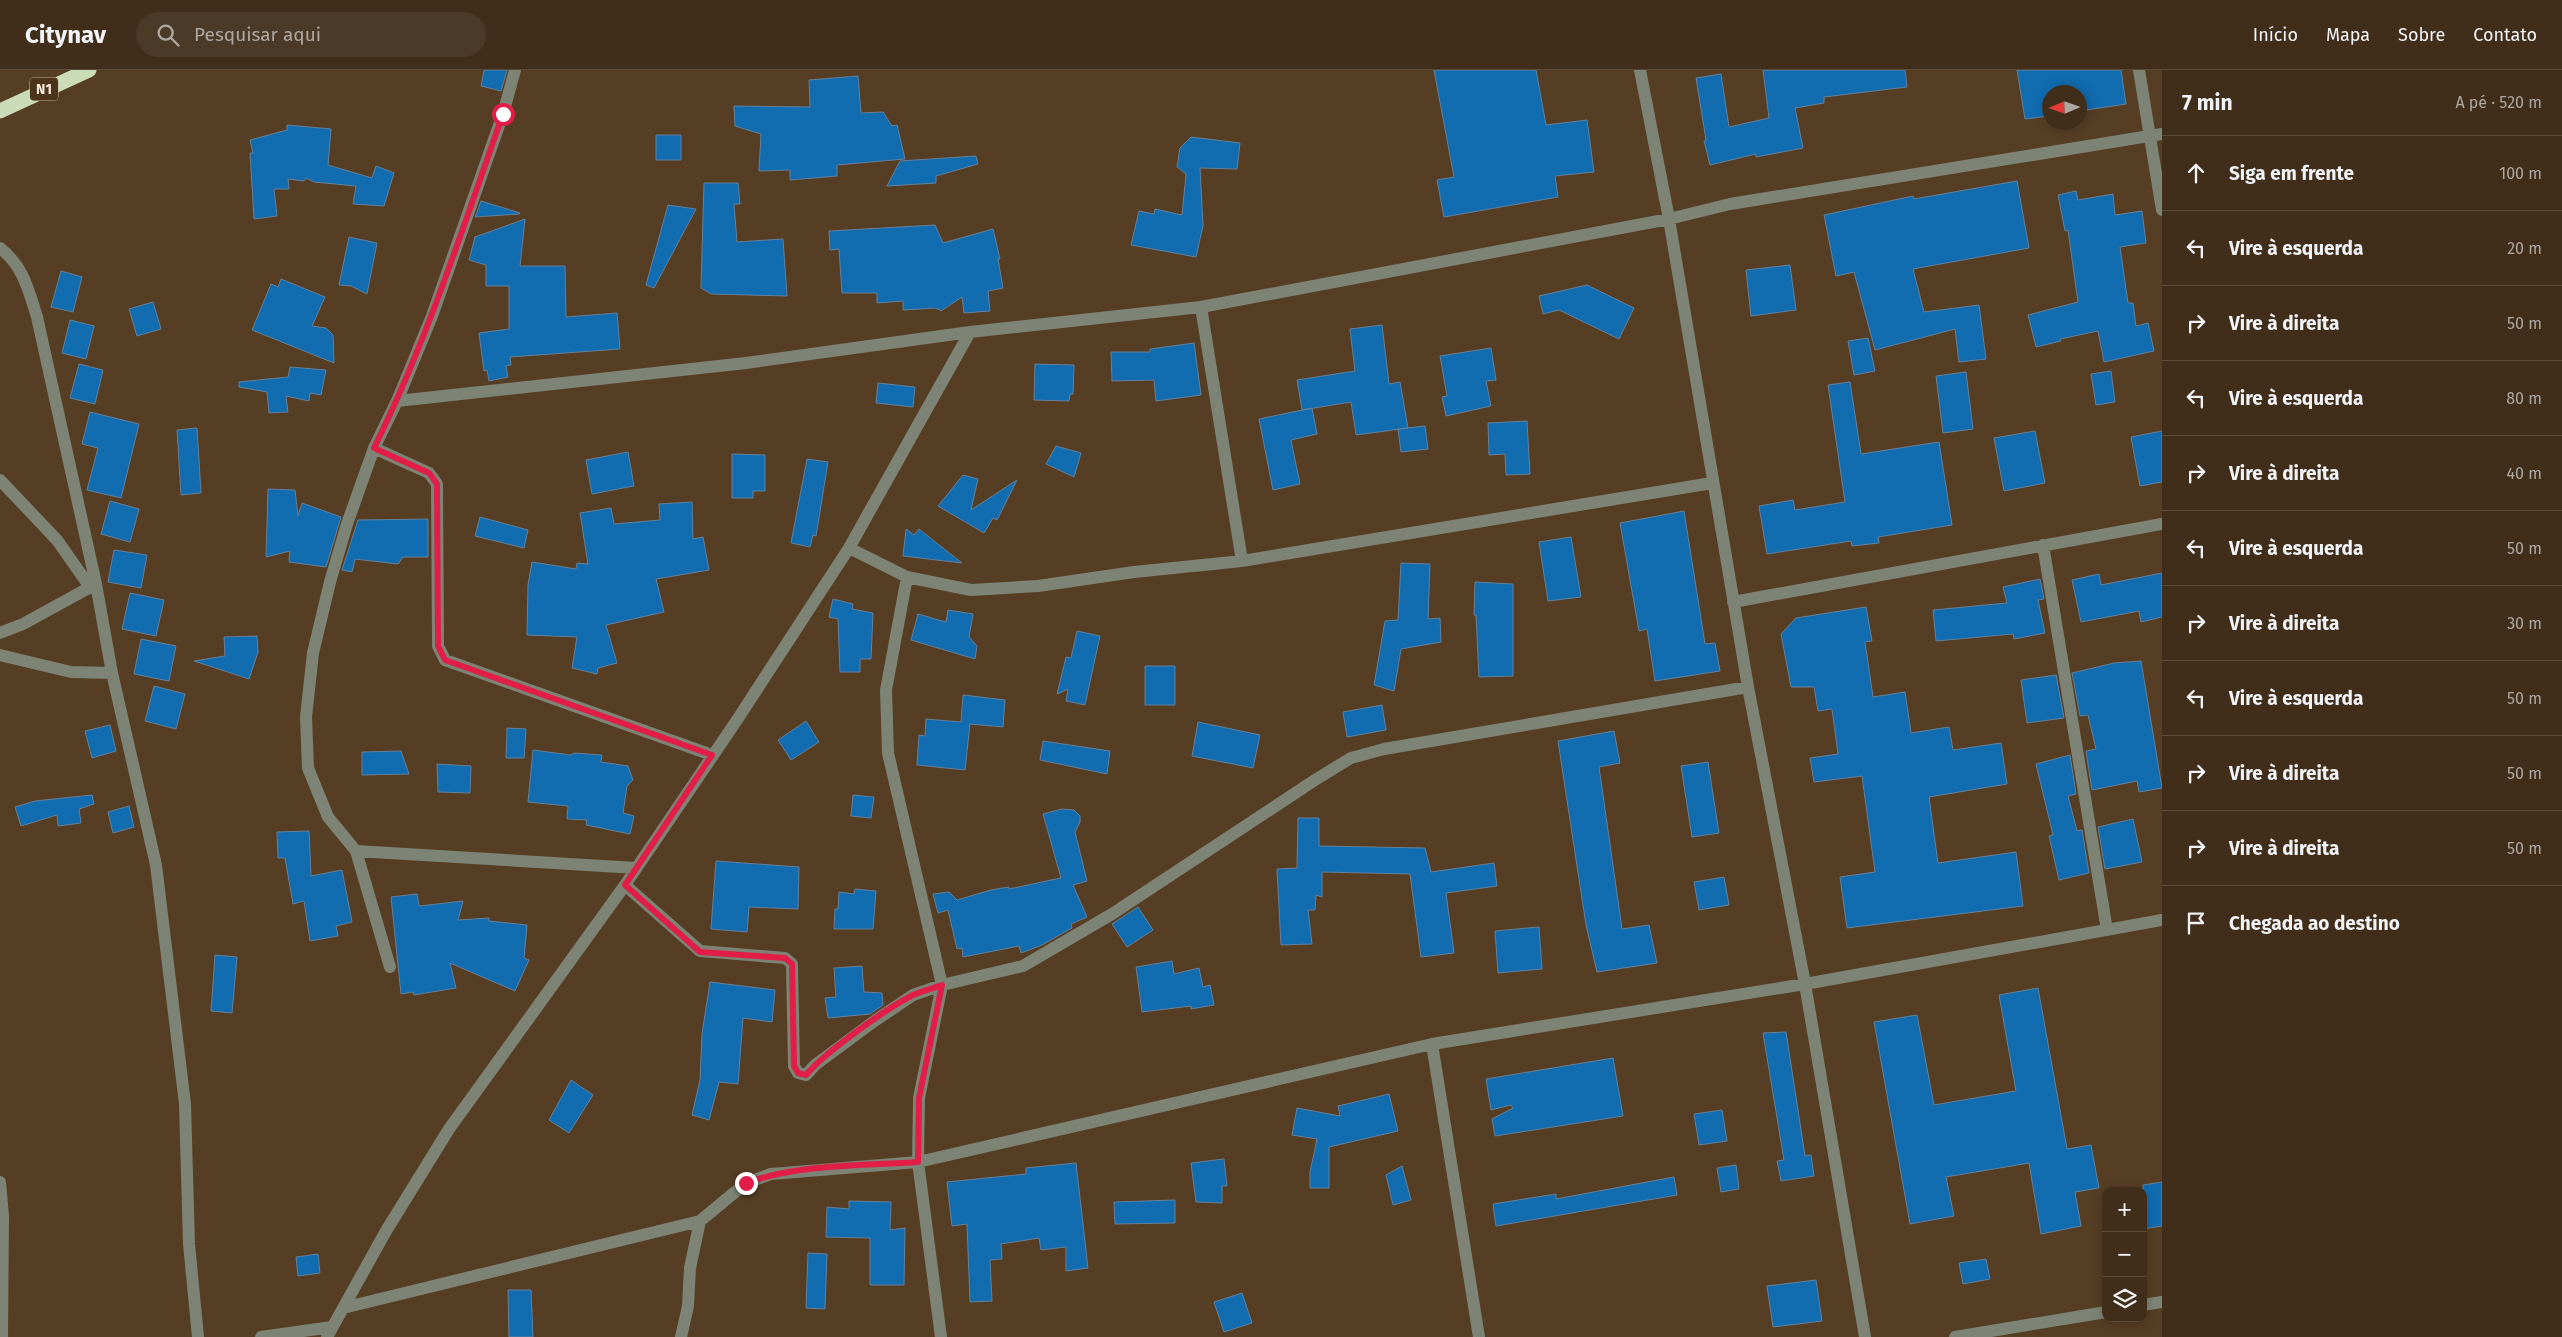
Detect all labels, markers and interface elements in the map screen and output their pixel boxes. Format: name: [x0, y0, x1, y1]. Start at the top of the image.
search box: [136, 12, 486, 57]
text: Citynav: [25, 21, 106, 49]
icon: search: [154, 21, 182, 49]
text: Pesquisar aqui: [194, 23, 321, 46]
text: Início: [2253, 24, 2298, 46]
text: Mapa: [2326, 24, 2370, 46]
text: Sobre: [2398, 24, 2445, 46]
text: Contato: [2473, 24, 2537, 46]
road number: N1: [30, 78, 58, 100]
north arrow: [2042, 85, 2087, 130]
text: 7 min: [2182, 90, 2233, 116]
text: A pé · 520 m: [2455, 93, 2542, 112]
route start: [492, 103, 515, 126]
icon: ahead: [2182, 159, 2210, 187]
text: Siga em frente: [2229, 162, 2354, 185]
text: 100 m: [2499, 164, 2542, 183]
icon: left: [2182, 234, 2210, 262]
text: Vire à esquerda: [2229, 237, 2363, 260]
text: 20 m: [2507, 239, 2542, 258]
icon: right: [2182, 309, 2210, 337]
text: Vire à direita: [2229, 312, 2339, 335]
text: 50 m: [2507, 314, 2542, 333]
icon: left: [2182, 384, 2210, 412]
text: Vire à esquerda: [2229, 387, 2363, 410]
text: 80 m: [2506, 389, 2542, 408]
icon: right: [2182, 459, 2210, 487]
text: Vire à direita: [2229, 462, 2339, 485]
text: 40 m: [2507, 464, 2542, 483]
icon: left: [2182, 534, 2210, 562]
text: Vire à esquerda: [2229, 537, 2363, 560]
text: 50 m: [2507, 539, 2542, 558]
icon: right: [2182, 609, 2210, 637]
text: Vire à direita: [2229, 612, 2339, 635]
text: 30 m: [2507, 614, 2542, 633]
icon: left: [2182, 684, 2210, 712]
text: Vire à esquerda: [2229, 687, 2363, 710]
text: 50 m: [2507, 689, 2542, 708]
icon: right: [2182, 759, 2210, 787]
text: Vire à direita: [2229, 762, 2339, 785]
text: 50 m: [2507, 764, 2542, 783]
icon: right: [2182, 834, 2210, 862]
text: Vire à direita: [2229, 837, 2339, 860]
text: 50 m: [2507, 839, 2542, 858]
icon: arrive: [2182, 909, 2210, 937]
text: Chegada ao destino: [2229, 912, 2400, 935]
route end: [735, 1172, 758, 1195]
map controls: [2102, 1187, 2147, 1322]
button: +: [2102, 1187, 2147, 1232]
button: −: [2102, 1232, 2147, 1277]
button: layers: [2102, 1277, 2147, 1322]

